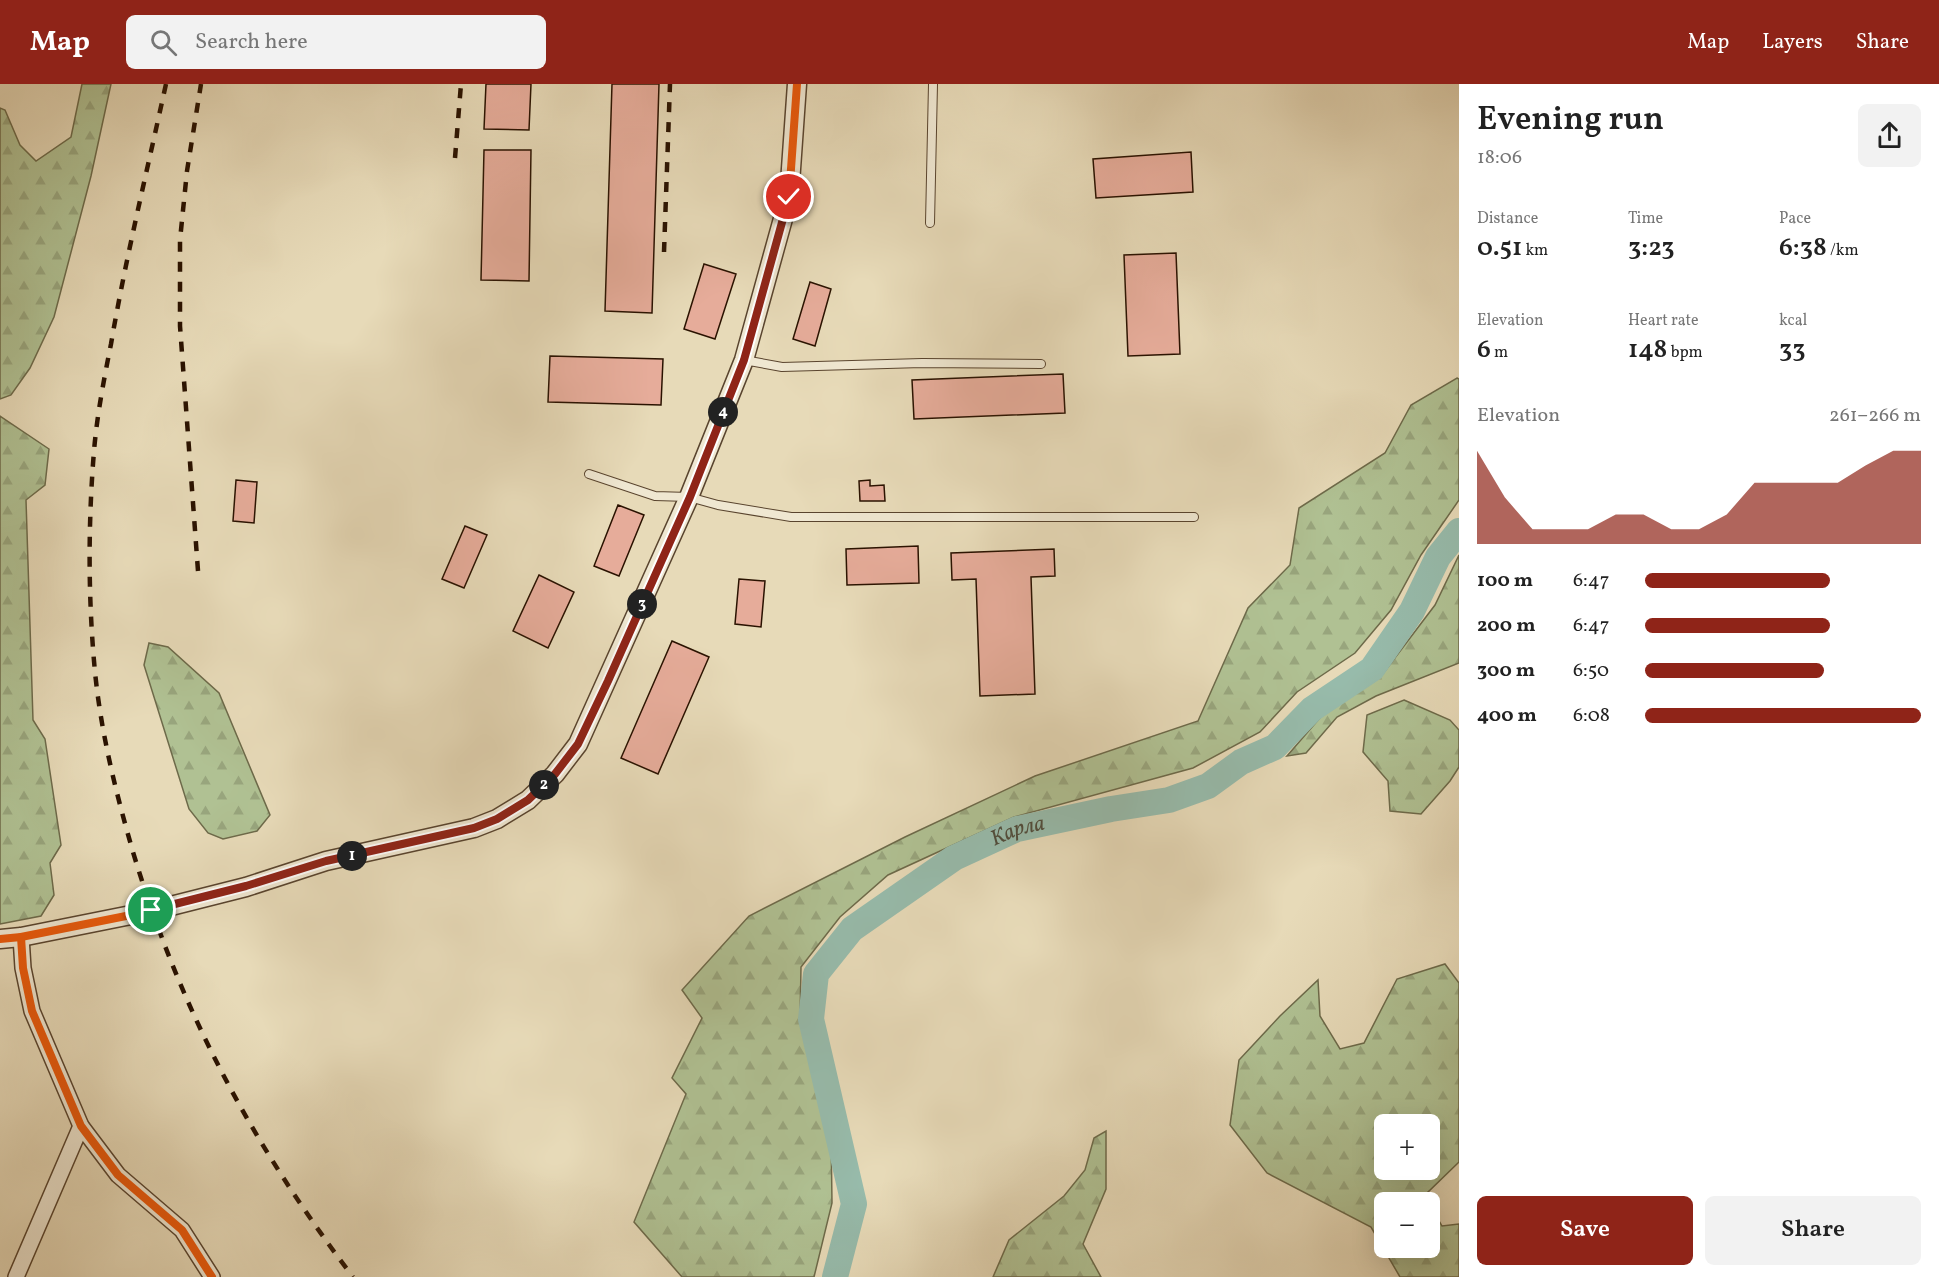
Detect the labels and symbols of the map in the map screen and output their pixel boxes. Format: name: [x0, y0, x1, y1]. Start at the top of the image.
pin: [763, 171, 814, 222]
pin: 4: [708, 397, 738, 427]
pin: 3: [627, 589, 657, 619]
pin: 2: [529, 770, 559, 800]
water label: Карла: [985, 808, 1048, 855]
pin: 1: [337, 841, 367, 871]
pin: [125, 884, 176, 935]

